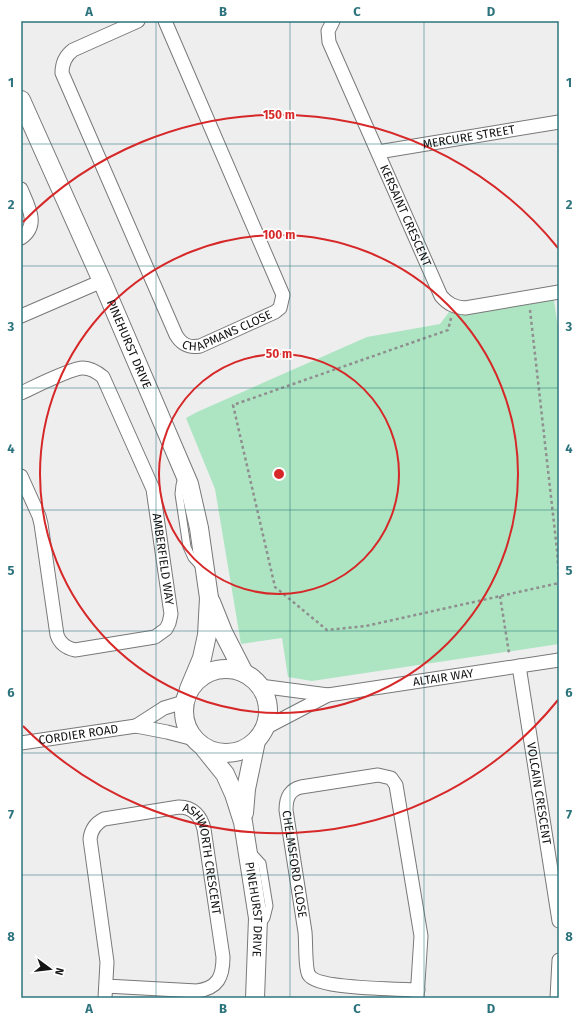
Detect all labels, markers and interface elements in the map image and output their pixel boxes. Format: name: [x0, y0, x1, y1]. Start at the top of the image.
text: A: [84, 4, 93, 19]
text: B: [219, 4, 227, 19]
text: C: [353, 4, 361, 19]
text: D: [487, 4, 496, 19]
text: 1: [8, 75, 14, 90]
text: 1: [566, 75, 572, 90]
text: 150 m: [263, 108, 295, 122]
street label: MERCURE STREET: [422, 122, 517, 151]
street label: KERSAINT CRESCENT: [377, 163, 434, 269]
text: 2: [8, 197, 15, 212]
text: 2: [566, 197, 573, 212]
text: 100 m: [263, 228, 295, 242]
street label: PINEHURST DRIVE: [104, 297, 154, 391]
street label: CHAPMANS CLOSE: [180, 307, 274, 354]
text: 3: [7, 319, 15, 334]
text: 3: [565, 319, 573, 334]
text: 50 m: [266, 347, 292, 361]
text: 4: [7, 441, 15, 456]
text: 4: [565, 441, 573, 456]
centre of rings: [272, 467, 286, 481]
street label: AMBERFIELD WAY: [150, 512, 177, 606]
text: 5: [8, 563, 15, 578]
text: 5: [566, 563, 573, 578]
street label: ALTAIR WAY: [412, 666, 475, 689]
text: 6: [7, 685, 15, 700]
text: 6: [565, 685, 573, 700]
street label: CORDIER ROAD: [38, 722, 119, 747]
street label: VOLCAIN CRESCENT: [524, 741, 554, 846]
street label: ASHWORTH CRESCENT: [181, 800, 224, 916]
text: 7: [8, 807, 14, 822]
text: 7: [566, 807, 572, 822]
street label: CHELMSFORD CLOSE: [279, 809, 310, 919]
street label: PINEHURST DRIVE: [242, 861, 265, 957]
text: 8: [7, 929, 15, 944]
text: 8: [565, 929, 573, 944]
north arrow: [30, 949, 70, 989]
text: N: [52, 966, 66, 977]
text: A: [84, 1001, 93, 1016]
text: B: [219, 1001, 227, 1016]
text: C: [353, 1001, 361, 1016]
text: D: [487, 1001, 496, 1016]

